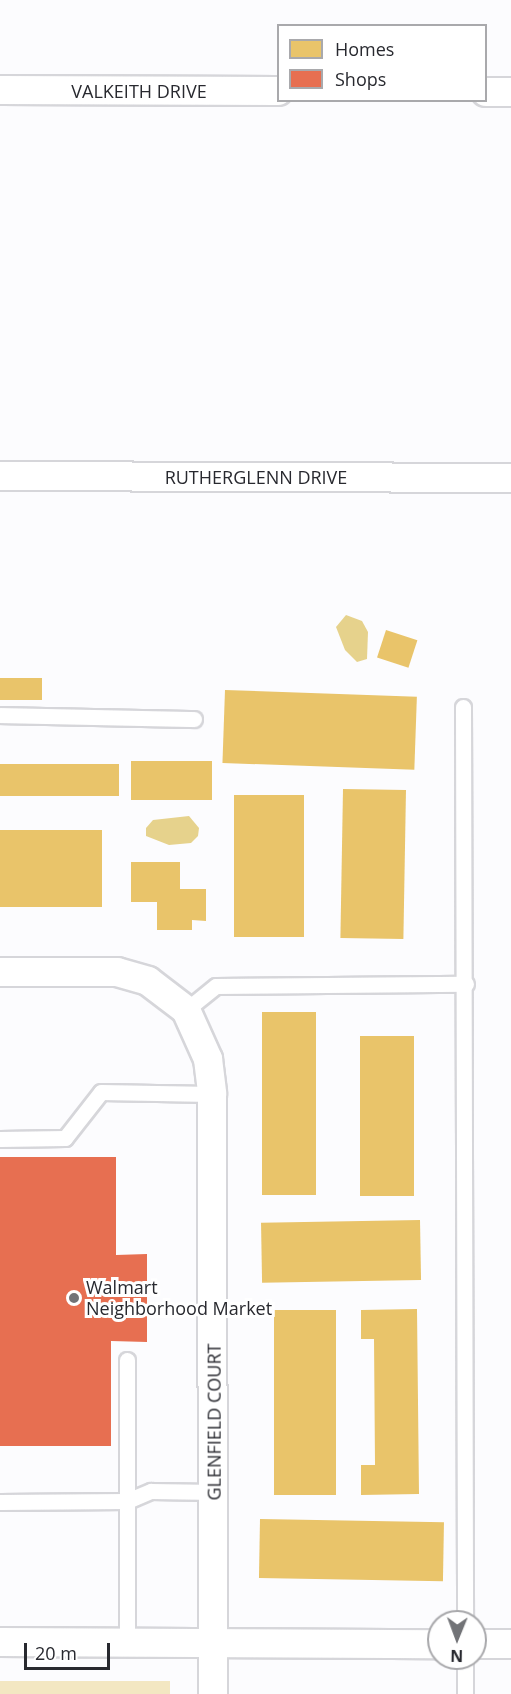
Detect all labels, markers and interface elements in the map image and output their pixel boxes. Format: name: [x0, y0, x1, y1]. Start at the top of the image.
legend: [277, 24, 487, 102]
text: Homes: [335, 37, 394, 61]
text: Shops: [335, 67, 386, 91]
street label: VALKEITH DRIVE: [71, 80, 207, 102]
street label: RUTHERGLENN DRIVE: [165, 466, 347, 488]
place label: Walmart Neighborhood Market: [86, 1277, 272, 1320]
marker: Walmart Neighborhood Market: [67, 1291, 81, 1305]
street label: GLENFIELD COURT: [203, 1344, 225, 1500]
north arrow: [427, 1610, 487, 1670]
scale bar: [27, 1631, 112, 1669]
text: 20 m: [35, 1641, 77, 1665]
text: N: [450, 1645, 463, 1667]

